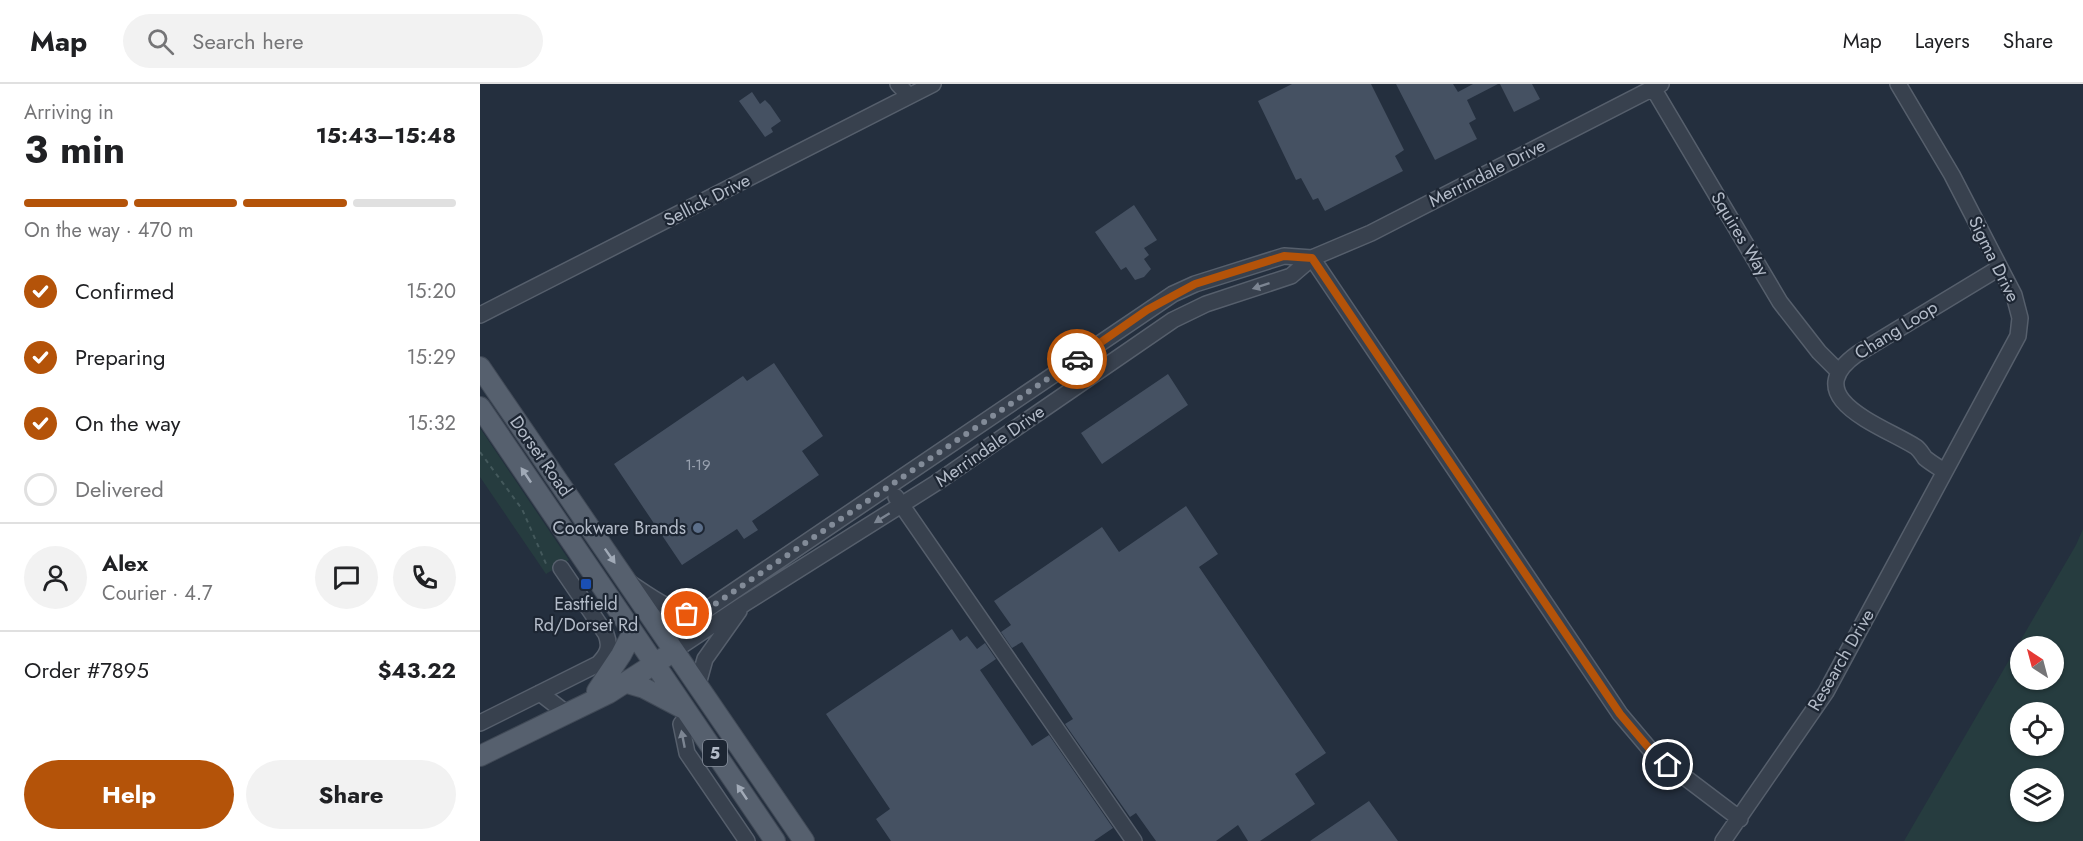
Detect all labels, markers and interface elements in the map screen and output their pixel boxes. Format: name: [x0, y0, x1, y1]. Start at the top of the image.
search box: [123, 14, 543, 68]
text: Map: [30, 21, 87, 62]
icon: search: [144, 25, 177, 58]
text: Search here: [192, 25, 304, 57]
text: Map: [1843, 26, 1882, 56]
text: Layers: [1915, 26, 1970, 56]
text: Share: [2003, 26, 2053, 56]
text: Arriving in: [24, 98, 114, 127]
text: 15:43–15:48: [316, 119, 456, 151]
text: 3 min: [24, 121, 125, 178]
street label: Merrindale Drive: [1424, 132, 1550, 214]
street label: Sellick Drive: [659, 167, 755, 233]
street label: Squires Way: [1704, 187, 1776, 281]
street label: Sigma Drive: [1962, 212, 2026, 306]
text: On the way · 470 m: [24, 216, 194, 245]
icon: check: [24, 275, 57, 308]
text: Confirmed: [75, 275, 174, 307]
text: 15:20: [406, 277, 456, 306]
one-way arrow: [1252, 281, 1270, 291]
street label: Chang Loop: [1849, 294, 1943, 366]
courier: [1047, 329, 1107, 389]
icon: check: [24, 341, 57, 374]
text: Preparing: [75, 341, 166, 373]
text: 15:29: [407, 343, 456, 372]
icon: car: [1061, 343, 1094, 376]
street label: Merrindale Drive: [930, 399, 1050, 493]
icon: check: [24, 407, 57, 440]
text: On the way: [75, 407, 180, 439]
text: 15:32: [407, 409, 456, 438]
street label: Dorset Road: [504, 410, 578, 502]
house number: 1-19: [685, 454, 711, 476]
one-way arrow: [520, 468, 532, 484]
text: Delivered: [75, 473, 164, 505]
one-way arrow: [874, 513, 890, 524]
place label: Cookware Brands: [553, 515, 686, 541]
marker: Cookware Brands: [691, 521, 705, 535]
button: person: [24, 546, 87, 609]
button: chat: [315, 546, 378, 609]
button: phone: [393, 546, 456, 609]
text: Alex: [102, 547, 148, 579]
one-way arrow: [604, 548, 615, 564]
marker: Eastfield Rd/Dorset Rd: [579, 577, 593, 591]
text: Courier · 4.7: [102, 579, 213, 608]
pin: [661, 588, 712, 639]
place label: Eastfield Rd/Dorset Rd: [534, 591, 638, 638]
icon: bag: [670, 597, 703, 630]
street label: Research Drive: [1801, 604, 1881, 716]
north arrow: [2010, 636, 2064, 690]
map controls: [2010, 636, 2064, 822]
text: Order #7895: [24, 654, 149, 686]
text: $43.22: [378, 654, 456, 686]
button: locate: [2010, 702, 2064, 756]
one-way arrow: [678, 729, 687, 748]
pin: [1642, 739, 1693, 790]
road number: 5: [703, 740, 727, 766]
icon: home: [1651, 748, 1684, 781]
button: Help: [24, 760, 234, 829]
button: Share: [246, 760, 456, 829]
button: layers: [2010, 768, 2064, 822]
one-way arrow: [736, 785, 748, 801]

